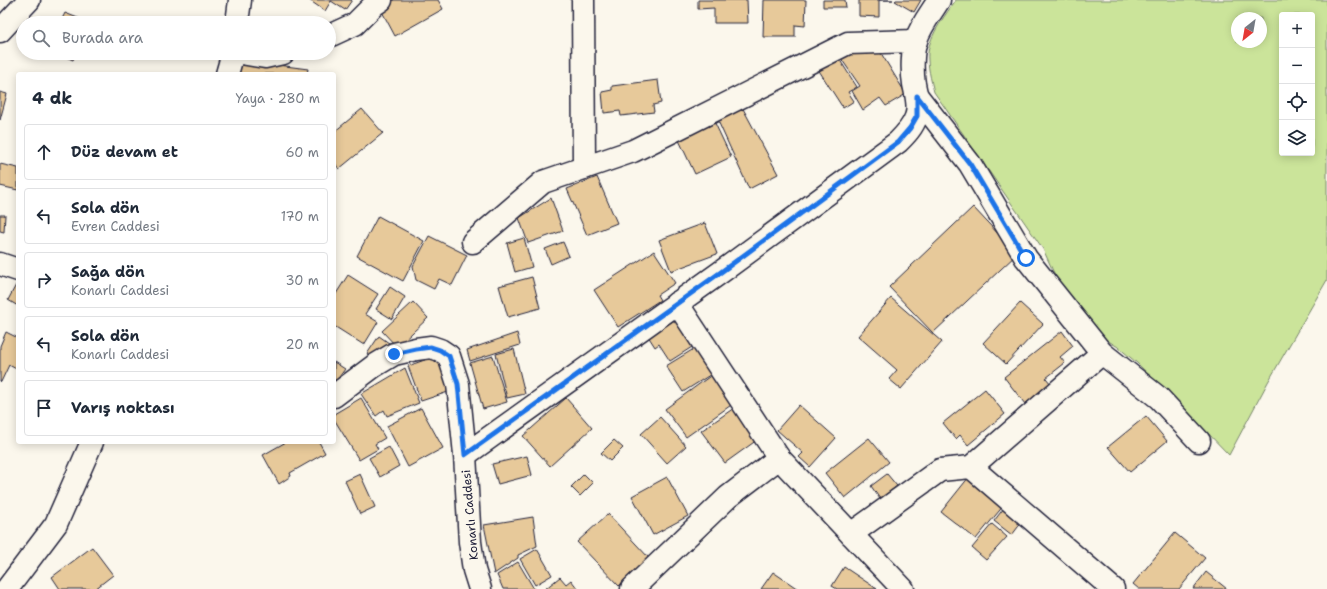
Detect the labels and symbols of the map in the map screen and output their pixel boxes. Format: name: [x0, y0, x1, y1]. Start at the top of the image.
north arrow: [1231, 12, 1267, 48]
route start: [1017, 249, 1035, 267]
route end: [385, 345, 403, 363]
street label: Konarlı Caddesi: [458, 469, 482, 561]

